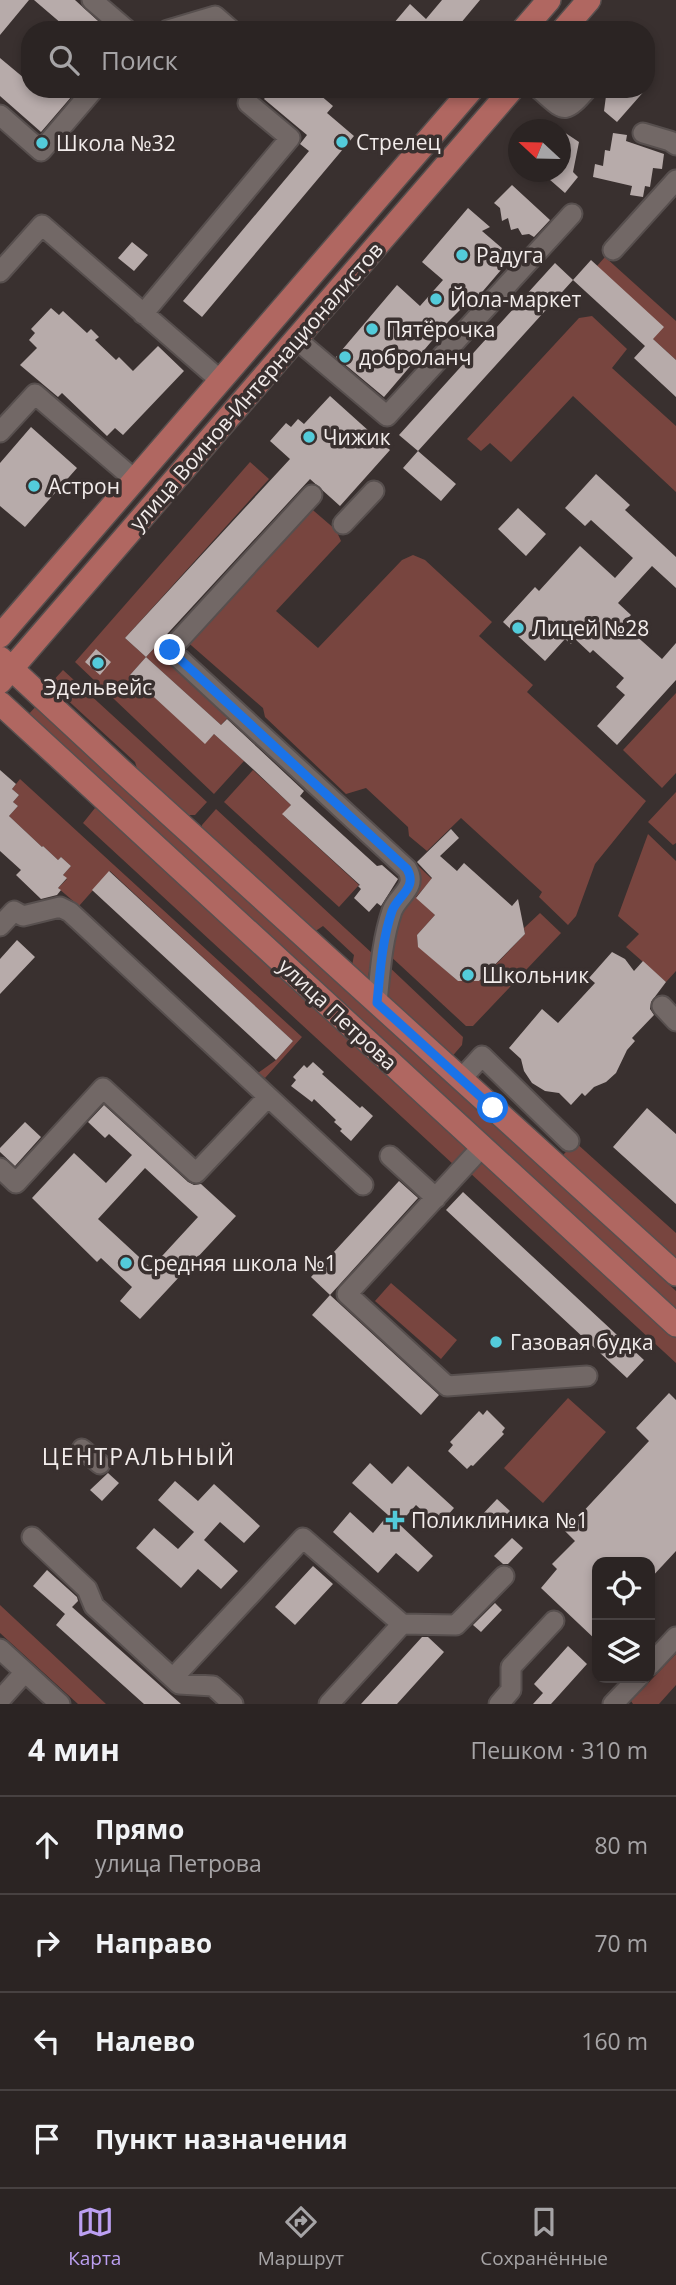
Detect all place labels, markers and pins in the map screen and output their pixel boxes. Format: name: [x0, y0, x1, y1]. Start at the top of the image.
place label: Стрелец: [356, 128, 441, 156]
place label: Школа №32: [56, 129, 176, 157]
marker: Стрелец: [334, 134, 350, 150]
marker: Школа №32: [34, 135, 50, 151]
place label: Радуга: [476, 241, 544, 269]
marker: Радуга: [454, 247, 470, 263]
place label: Йола-маркет: [450, 285, 582, 313]
marker: Йола-маркет: [428, 291, 444, 307]
place label: Пятёрочка: [386, 315, 495, 343]
marker: Пятёрочка: [364, 321, 380, 337]
place label: доброланч: [359, 343, 471, 371]
marker: доброланч: [337, 349, 353, 365]
place label: Чижик: [323, 423, 391, 451]
marker: Чижик: [301, 429, 317, 445]
place label: Астрон: [48, 472, 120, 500]
marker: Астрон: [26, 478, 42, 494]
place label: Лицей №28: [532, 614, 649, 642]
marker: Лицей №28: [510, 620, 526, 636]
marker: Эдельвейс: [90, 655, 106, 671]
place label: Эдельвейс: [44, 673, 152, 701]
place label: Школьник: [482, 961, 589, 989]
marker: Школьник: [460, 967, 476, 983]
place label: Средняя школа №1: [140, 1249, 337, 1277]
marker: Средняя школа №1: [118, 1255, 134, 1271]
place label: Газовая будка: [510, 1328, 654, 1356]
marker: Газовая будка: [488, 1334, 504, 1350]
place label: Поликлиника №1: [411, 1506, 589, 1534]
marker: Поликлиника №1: [385, 1510, 405, 1530]

